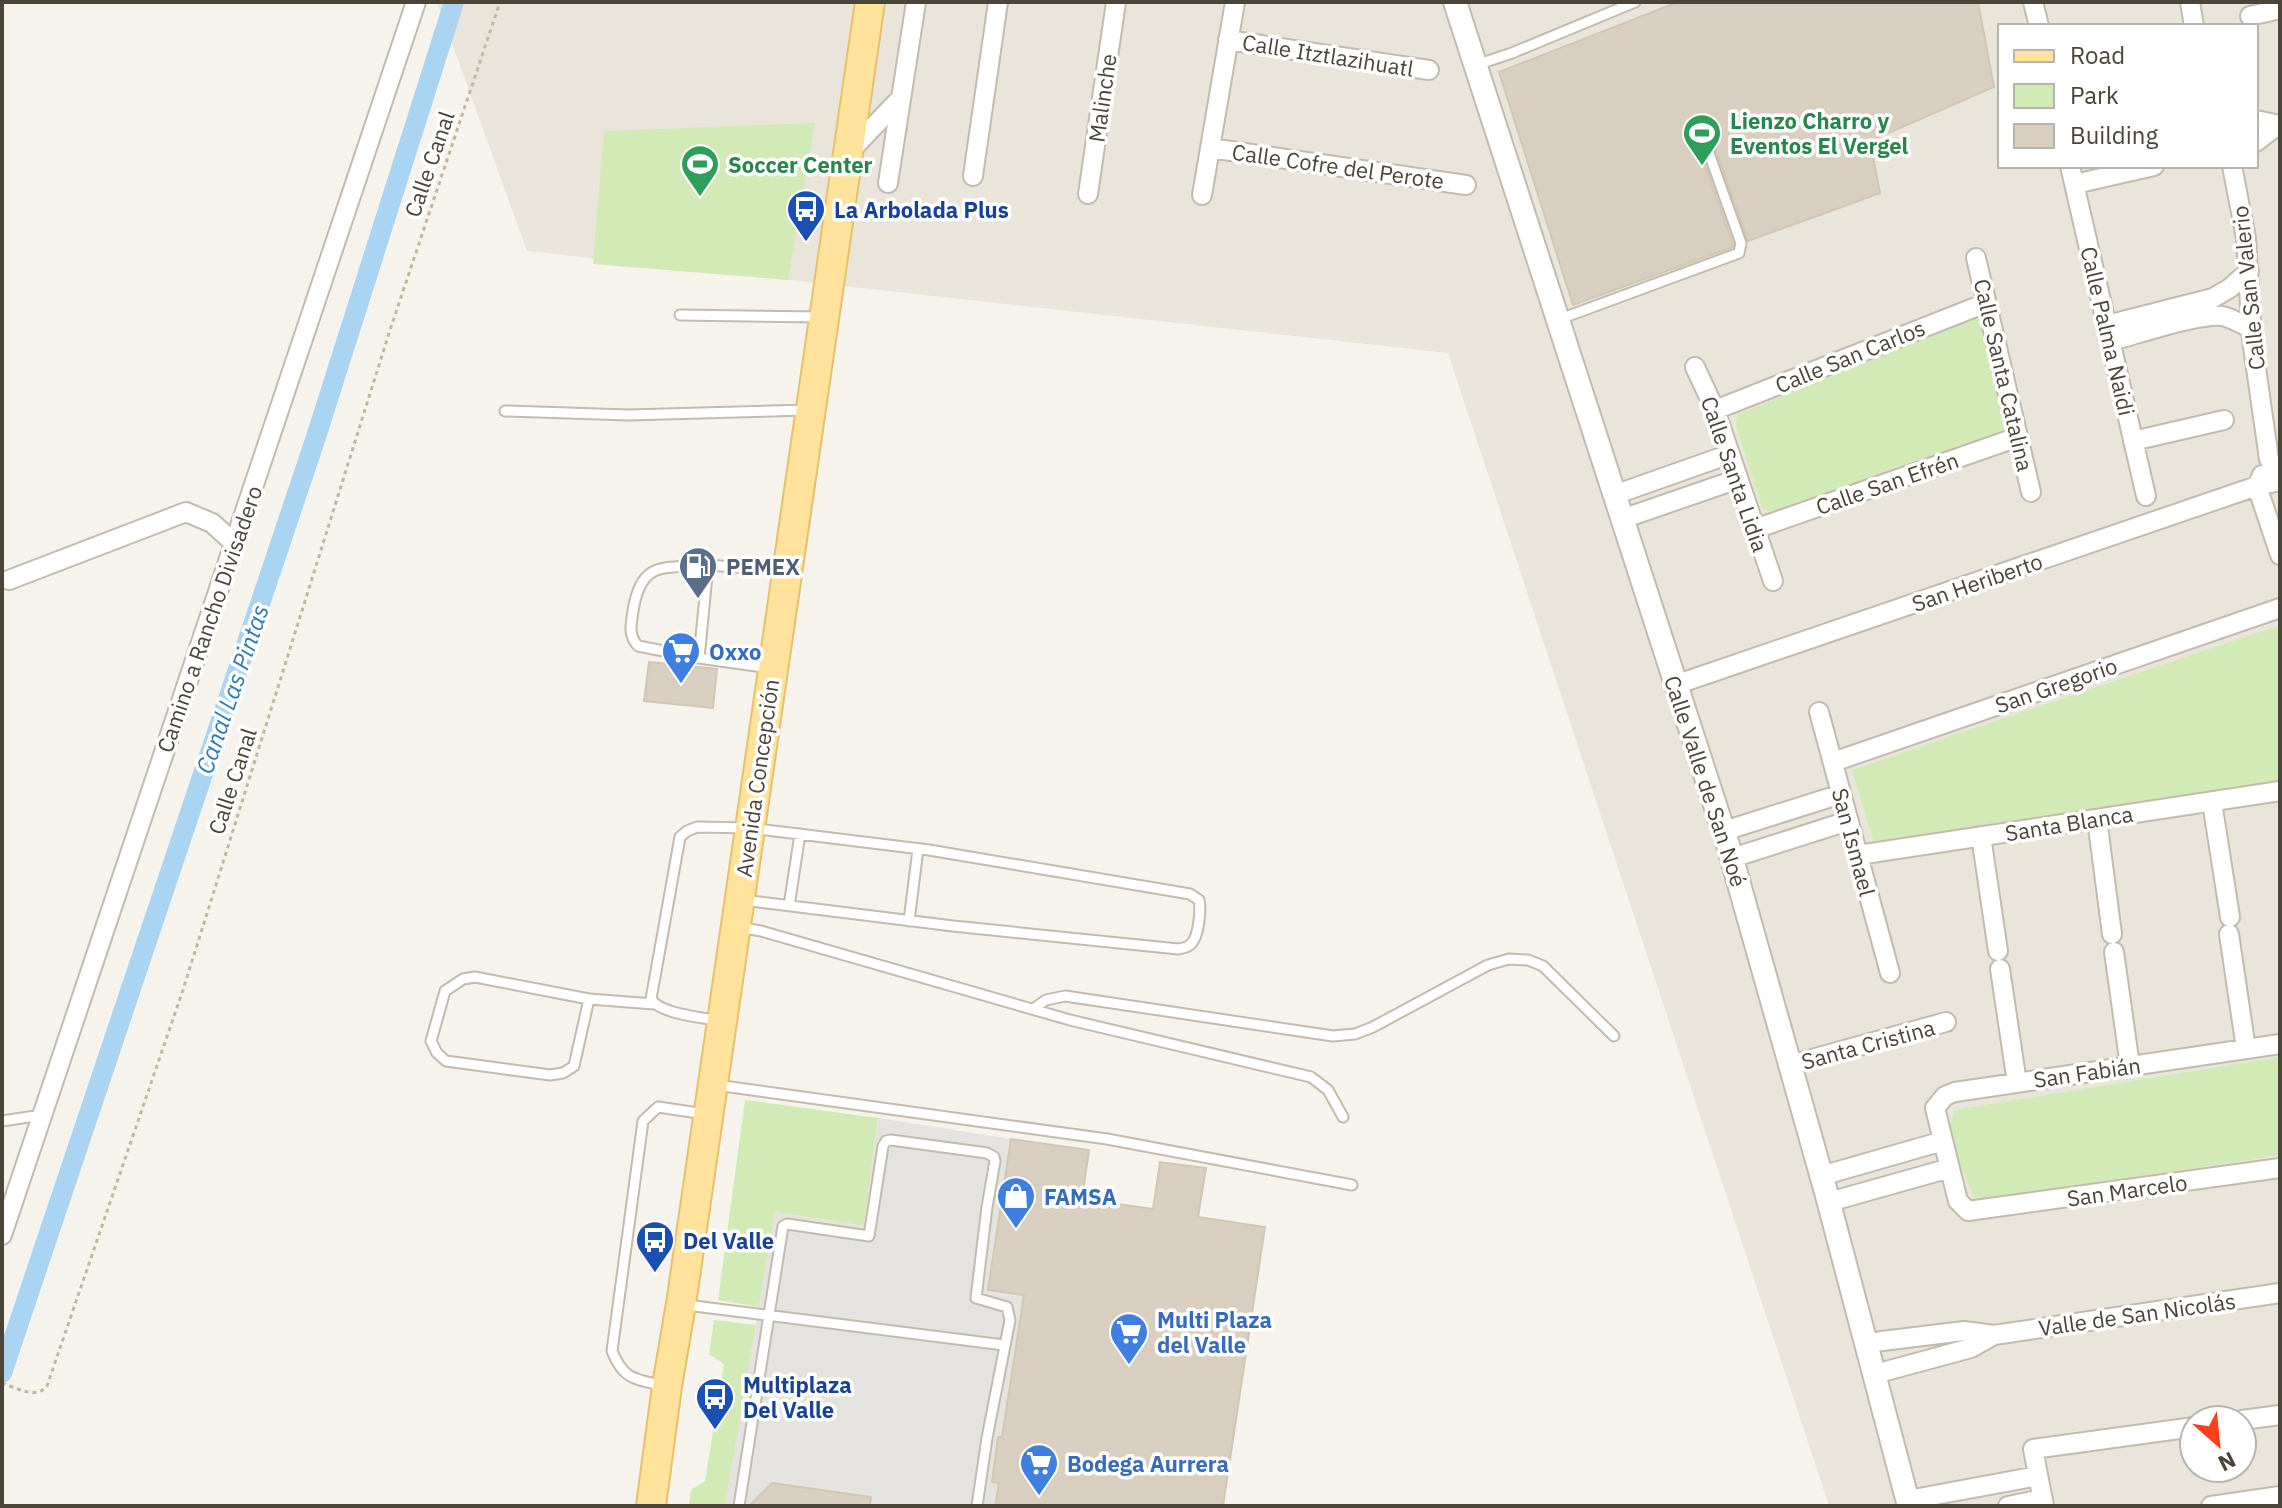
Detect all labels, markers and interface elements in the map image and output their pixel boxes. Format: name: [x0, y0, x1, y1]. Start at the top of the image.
legend: [1998, 24, 2258, 168]
street label: Calle Itztlazihuatl: [1240, 27, 1416, 83]
text: Road: [2070, 39, 2125, 71]
street label: Malinche: [1081, 52, 1123, 144]
text: Park: [2070, 79, 2119, 111]
place label: Lienzo Charro y Eventos El Vergel: [1730, 106, 1909, 160]
street label: Calle Canal: [397, 107, 461, 221]
sports icon: Lienzo Charro y Eventos El Vergel: [1681, 112, 1723, 167]
text: Building: [2070, 119, 2158, 151]
street label: Calle Cofre del Perote: [1230, 137, 1446, 195]
sports icon: Soccer Center: [679, 143, 721, 198]
place label: Soccer Center: [728, 150, 873, 179]
bus stop icon: La Arbolada Plus: [785, 188, 827, 243]
place label: La Arbolada Plus: [834, 195, 1009, 224]
street label: Calle San Valerio: [2225, 204, 2271, 372]
street label: Calle Palma Naidi: [2074, 244, 2142, 418]
street label: Calle Santa Catalina: [1968, 276, 2040, 474]
street label: Calle San Carlos: [1771, 313, 1929, 399]
street label: Calle Santa Lidia: [1695, 392, 1775, 556]
street label: Calle San Efrén: [1812, 445, 1962, 521]
street label: Camino a Rancho Divisadero: [150, 482, 268, 756]
fuel station icon: PEMEX: [677, 545, 719, 600]
street label: San Heriberto: [1908, 546, 2046, 618]
place label: PEMEX: [726, 552, 800, 581]
water label: Canal Las Pintas: [188, 600, 276, 778]
supermarket icon: Oxxo: [660, 630, 702, 685]
place label: Oxxo: [709, 637, 761, 666]
street label: San Gregorio: [1991, 651, 2121, 719]
street label: Calle Valle de San Noé: [1658, 672, 1754, 890]
street label: Avenida Concepción: [729, 677, 785, 879]
street label: Calle Canal: [201, 724, 263, 838]
street label: San Ismael: [1826, 785, 1882, 899]
street label: Santa Blanca: [2003, 799, 2135, 847]
street label: Santa Cristina: [1798, 1012, 1938, 1076]
street label: San Fabián: [2032, 1050, 2142, 1094]
street label: San Marcelo: [2065, 1167, 2189, 1213]
shop icon: FAMSA: [995, 1175, 1037, 1230]
place label: FAMSA: [1044, 1182, 1117, 1211]
bus stop icon: Del Valle: [634, 1219, 676, 1274]
place label: Del Valle: [683, 1226, 774, 1255]
street label: Valle de San Nicolás: [2037, 1286, 2237, 1342]
place label: Multi Plaza del Valle: [1157, 1305, 1272, 1359]
supermarket icon: Multi Plaza del Valle: [1108, 1311, 1150, 1366]
place label: Multiplaza Del Valle: [743, 1370, 852, 1424]
bus stop icon: Multiplaza Del Valle: [694, 1376, 736, 1431]
north arrow: [2178, 1404, 2258, 1484]
supermarket icon: Bodega Aurrera: [1018, 1442, 1060, 1497]
text: N: [2214, 1446, 2241, 1479]
place label: Bodega Aurrera: [1067, 1449, 1229, 1478]

